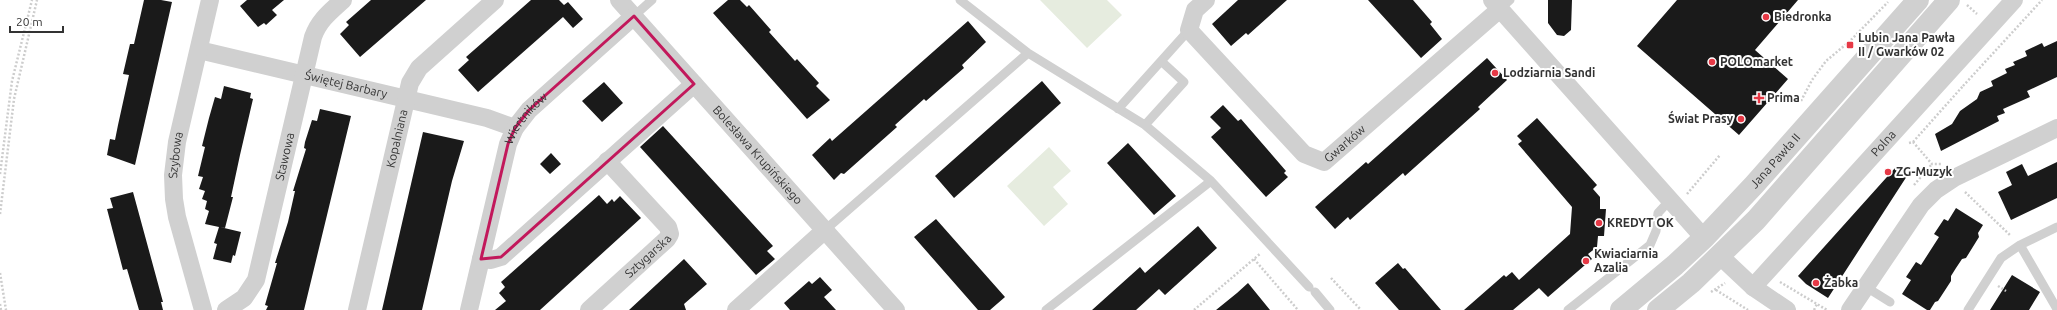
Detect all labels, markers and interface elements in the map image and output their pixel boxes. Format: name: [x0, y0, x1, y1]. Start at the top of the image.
scale bar: [10, 8, 63, 34]
place label: Biedronka: [1774, 10, 1832, 23]
marker: Biedronka: [1761, 12, 1771, 22]
text: 20 m: [16, 15, 43, 28]
place label: Lubin Jana Pawła II / Gwarków 02: [1858, 31, 1955, 58]
marker: Lubin Jana Pawła II / Gwarków 02: [1845, 40, 1855, 50]
place label: POLOmarket: [1720, 55, 1793, 68]
marker: POLOmarket: [1707, 57, 1717, 67]
place label: Lodziarnia Sandi: [1503, 66, 1595, 79]
street label: Świętej Barbary: [304, 68, 389, 100]
marker: Lodziarnia Sandi: [1490, 68, 1500, 78]
street label: Wiertników: [502, 89, 550, 146]
place label: Prima: [1767, 91, 1800, 104]
marker: Prima: [1754, 93, 1764, 103]
street label: Bolesława Krupińskiego: [711, 103, 805, 207]
street label: Kopalniana: [383, 108, 410, 169]
place label: Świat Prasy: [1668, 110, 1734, 125]
marker: Świat Prasy: [1736, 114, 1746, 124]
street label: Gwarków: [1321, 122, 1368, 165]
street label: Polna: [1868, 128, 1898, 159]
street label: Szybowa: [166, 130, 185, 179]
street label: Stawowa: [273, 131, 296, 182]
street label: Jana Pawła II: [1747, 131, 1803, 191]
place label: ZG-Muzyk: [1896, 165, 1953, 178]
marker: ZG-Muzyk: [1883, 167, 1893, 177]
place label: KREDYT OK: [1607, 216, 1674, 229]
marker: KREDYT OK: [1594, 218, 1604, 228]
street label: Sztygarska: [622, 233, 674, 280]
place label: Kwiaciarnia Azalia: [1594, 247, 1658, 274]
marker: Kwiaciarnia Azalia: [1581, 256, 1591, 266]
place label: Żabka: [1824, 275, 1858, 289]
marker: Żabka: [1811, 278, 1821, 288]

